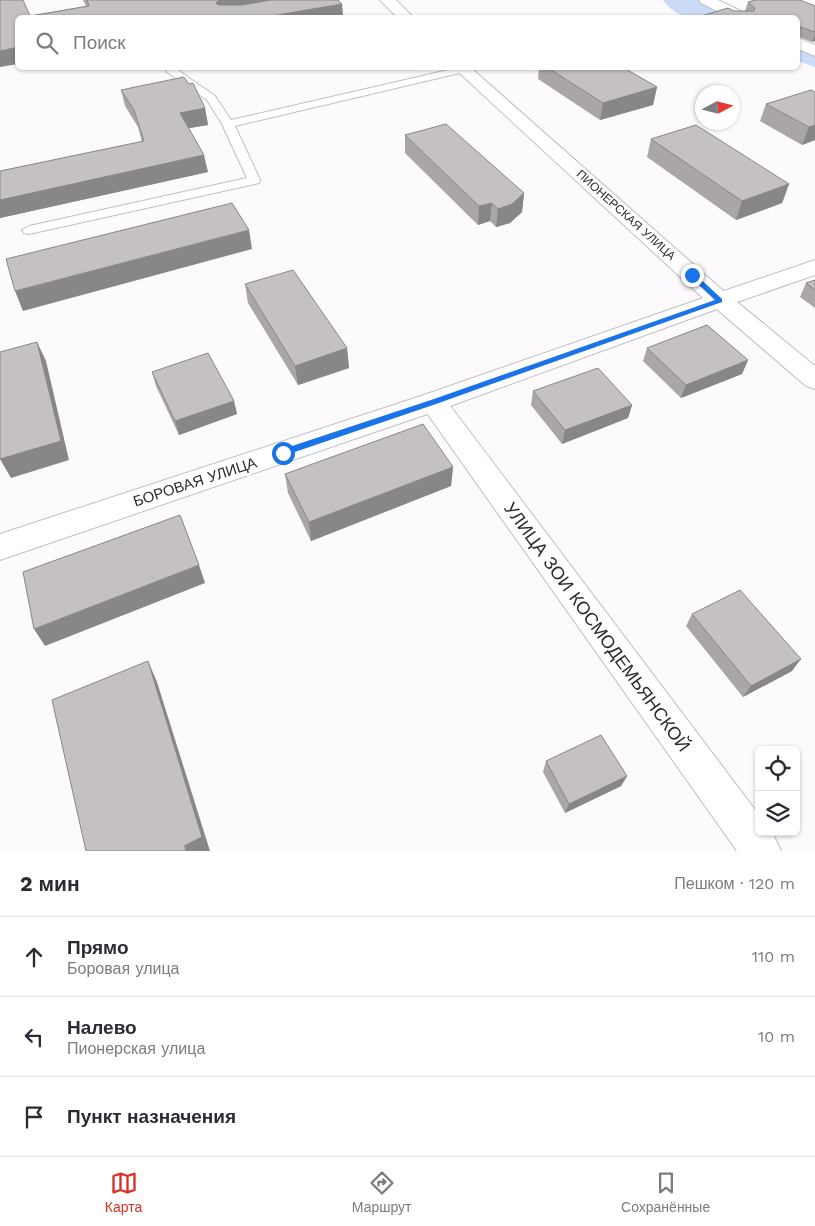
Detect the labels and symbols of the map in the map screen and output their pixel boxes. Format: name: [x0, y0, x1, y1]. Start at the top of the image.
north arrow: [695, 85, 740, 130]
street label: ПИОНЕРСКАЯ УЛИЦА: [574, 167, 678, 263]
route end: [681, 264, 704, 287]
route start: [272, 442, 295, 465]
street label: БОРОВАЯ УЛИЦА: [131, 454, 259, 510]
street label: УЛИЦА ЗОИ КОСМОДЕМЬЯНСКОЙ: [500, 498, 695, 755]

